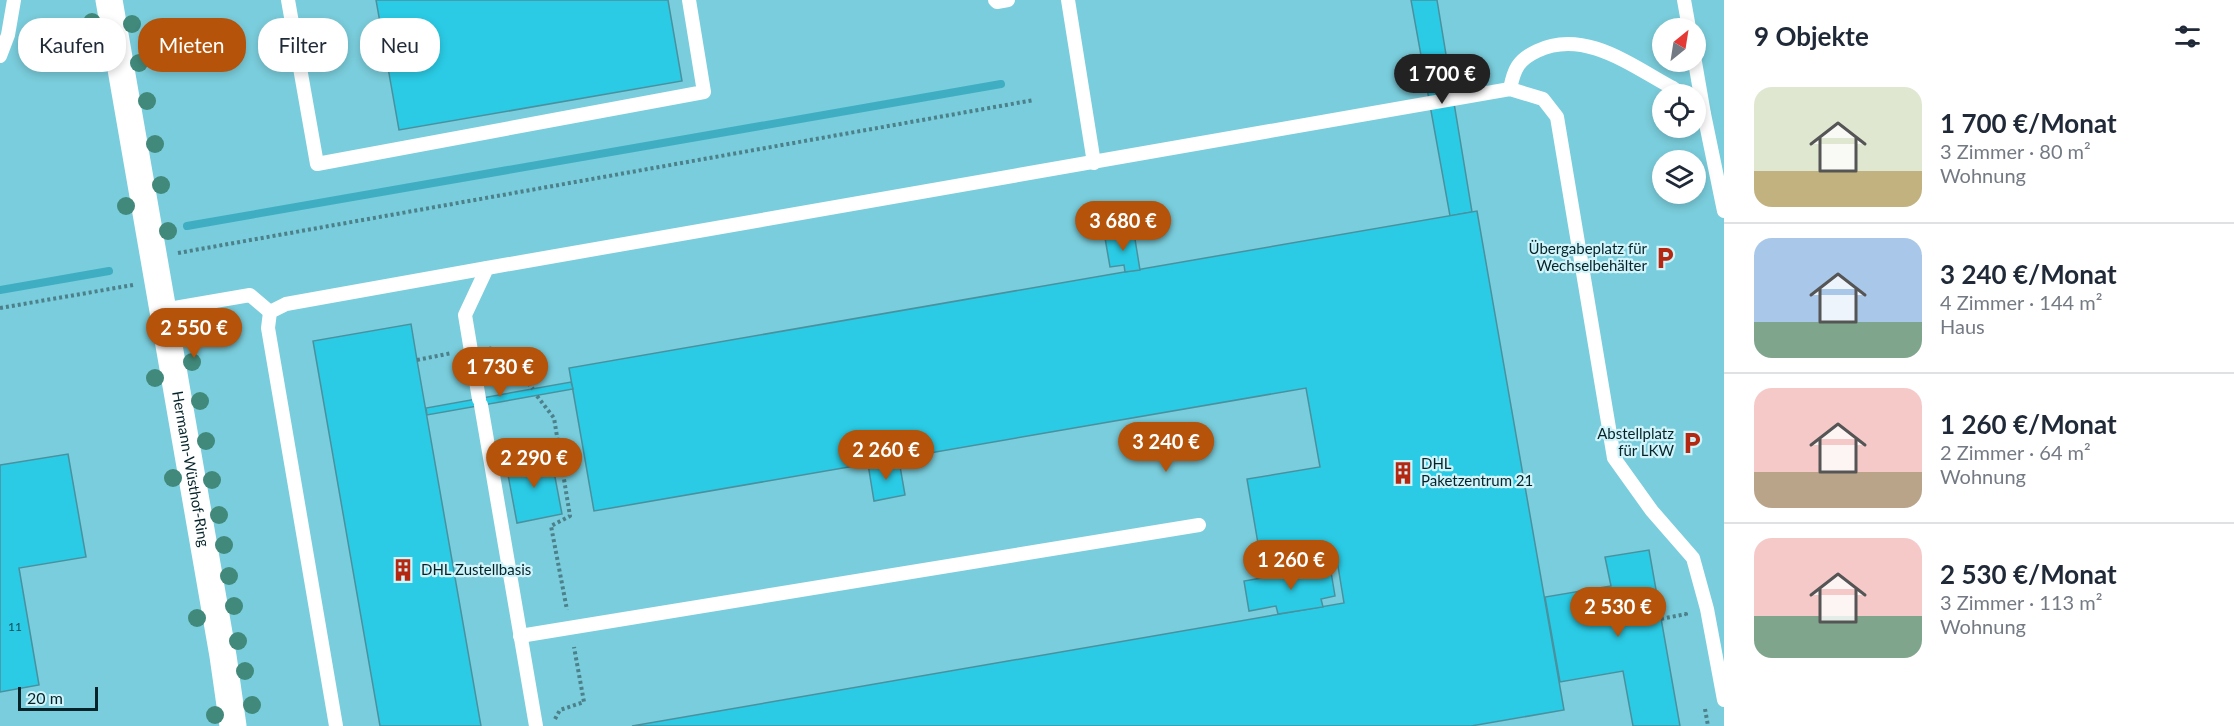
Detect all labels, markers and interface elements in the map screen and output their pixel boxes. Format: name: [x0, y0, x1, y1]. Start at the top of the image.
chip: Kaufen: [18, 18, 126, 72]
chip: Mieten: [138, 18, 246, 72]
chip: Filter: [258, 18, 348, 72]
chip: Neu: [360, 18, 440, 72]
north arrow: [1652, 18, 1706, 72]
map controls: [1652, 18, 1706, 204]
text: 9 Objekte: [1754, 20, 1869, 52]
icon: filters: [2171, 20, 2204, 53]
pin: 1 700 €: [1387, 54, 1497, 105]
text: 1 700 €: [1408, 61, 1476, 85]
button: locate: [1652, 84, 1706, 138]
text: 1 700 €/Monat: [1940, 107, 2117, 139]
icon: home: [1802, 111, 1874, 183]
text: 3 Zimmer · 80 m²: [1940, 139, 2091, 163]
button: layers: [1652, 150, 1706, 204]
text: Wohnung: [1940, 163, 2026, 187]
pin: 3 680 €: [1068, 201, 1178, 252]
text: 3 680 €: [1089, 208, 1157, 232]
place label: Übergabeplatz für Wechselbehälter: [1529, 239, 1648, 274]
parking icon: Übergabeplatz für Wechselbehälter: [1652, 245, 1678, 271]
text: 3 240 €/Monat: [1940, 258, 2117, 290]
icon: home: [1802, 262, 1874, 334]
text: 4 Zimmer · 144 m²: [1940, 290, 2102, 314]
pin: 2 550 €: [139, 308, 249, 359]
text: Haus: [1940, 314, 1985, 338]
text: 2 550 €: [160, 315, 228, 339]
pin: 1 730 €: [445, 347, 555, 398]
text: 1 730 €: [466, 354, 534, 378]
street label: Hermann-Wüsthof-Ring: [169, 389, 214, 548]
text: 1 260 €/Monat: [1940, 408, 2117, 440]
icon: home: [1802, 412, 1874, 484]
pin: 3 240 €: [1111, 422, 1221, 473]
place label: Abstellplatz für LKW: [1597, 424, 1674, 459]
text: 3 240 €: [1132, 429, 1200, 453]
pin: 2 260 €: [831, 430, 941, 481]
parking icon: Abstellplatz für LKW: [1679, 430, 1705, 456]
text: 2 260 €: [852, 437, 920, 461]
pin: 2 290 €: [479, 438, 589, 489]
text: 2 Zimmer · 64 m²: [1940, 440, 2091, 464]
text: 2 290 €: [500, 445, 568, 469]
place label: DHL Paketzentrum 21: [1421, 454, 1533, 489]
building icon: DHL Paketzentrum 21: [1390, 460, 1416, 486]
text: Wohnung: [1940, 464, 2026, 488]
pin: 1 260 €: [1236, 540, 1346, 591]
text: 1 260 €: [1257, 547, 1325, 571]
building icon: DHL Zustellbasis: [390, 557, 416, 583]
text: 2 530 €/Monat: [1940, 558, 2117, 590]
place label: DHL Zustellbasis: [421, 560, 531, 578]
icon: home: [1802, 562, 1874, 634]
pin: 2 530 €: [1563, 587, 1673, 638]
text: 3 Zimmer · 113 m²: [1940, 590, 2102, 614]
text: 2 530 €: [1584, 594, 1652, 618]
text: Wohnung: [1940, 614, 2026, 638]
house number: 11: [8, 619, 22, 634]
scale bar: [18, 684, 98, 712]
text: 20 m: [27, 688, 63, 707]

